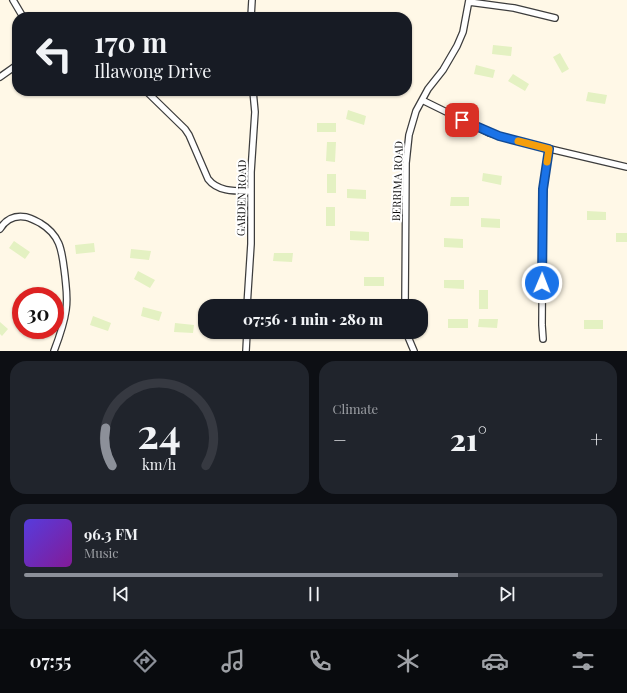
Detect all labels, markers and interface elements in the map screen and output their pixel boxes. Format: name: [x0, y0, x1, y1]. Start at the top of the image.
text: 170 m: [94, 23, 167, 60]
icon: left: [28, 28, 80, 80]
text: Illawong Drive: [94, 59, 211, 83]
pin: [445, 103, 479, 137]
icon: arrive: [451, 109, 473, 131]
street label: BERRIMA ROAD: [388, 140, 406, 221]
street label: GARDEN ROAD: [233, 160, 249, 236]
position arrow: [521, 262, 563, 304]
speed limit sign: 30: [12, 287, 64, 339]
text: 07:56 · 1 min · 280 m: [243, 309, 383, 329]
text: Climate: [333, 400, 378, 417]
text: 24: [137, 403, 181, 458]
text: 21°: [450, 419, 487, 459]
text: −: [333, 424, 347, 454]
text: +: [590, 424, 603, 454]
text: km/h: [142, 454, 177, 473]
text: 96.3 FM: [84, 524, 138, 544]
text: Music: [84, 544, 119, 561]
icon: previous: [110, 583, 132, 605]
icon: pause: [303, 583, 325, 605]
icon: next: [496, 583, 518, 605]
icon: directions: [131, 647, 159, 675]
icon: music: [219, 647, 247, 675]
icon: phone: [306, 647, 334, 675]
icon: climate: [394, 647, 422, 675]
icon: car: [481, 647, 509, 675]
icon: filters: [569, 647, 597, 675]
text: 07:55: [30, 649, 71, 673]

